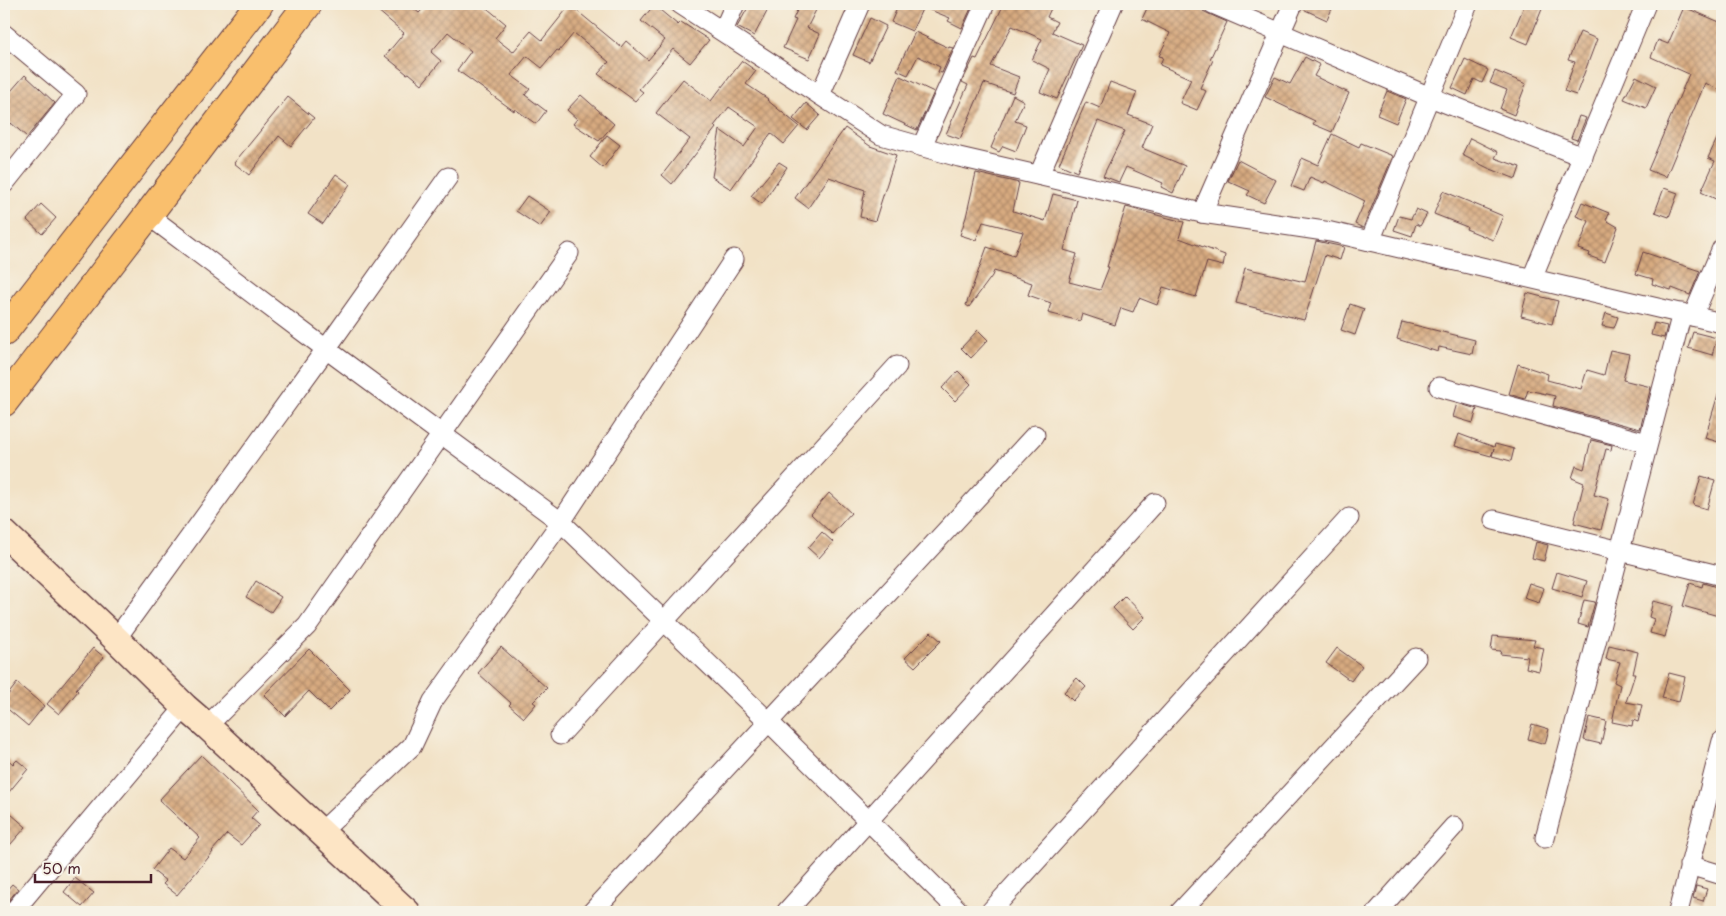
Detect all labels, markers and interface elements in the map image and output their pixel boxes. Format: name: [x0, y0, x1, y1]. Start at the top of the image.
scale bar: [35, 851, 151, 883]
text: 50 m: [42, 856, 81, 879]

